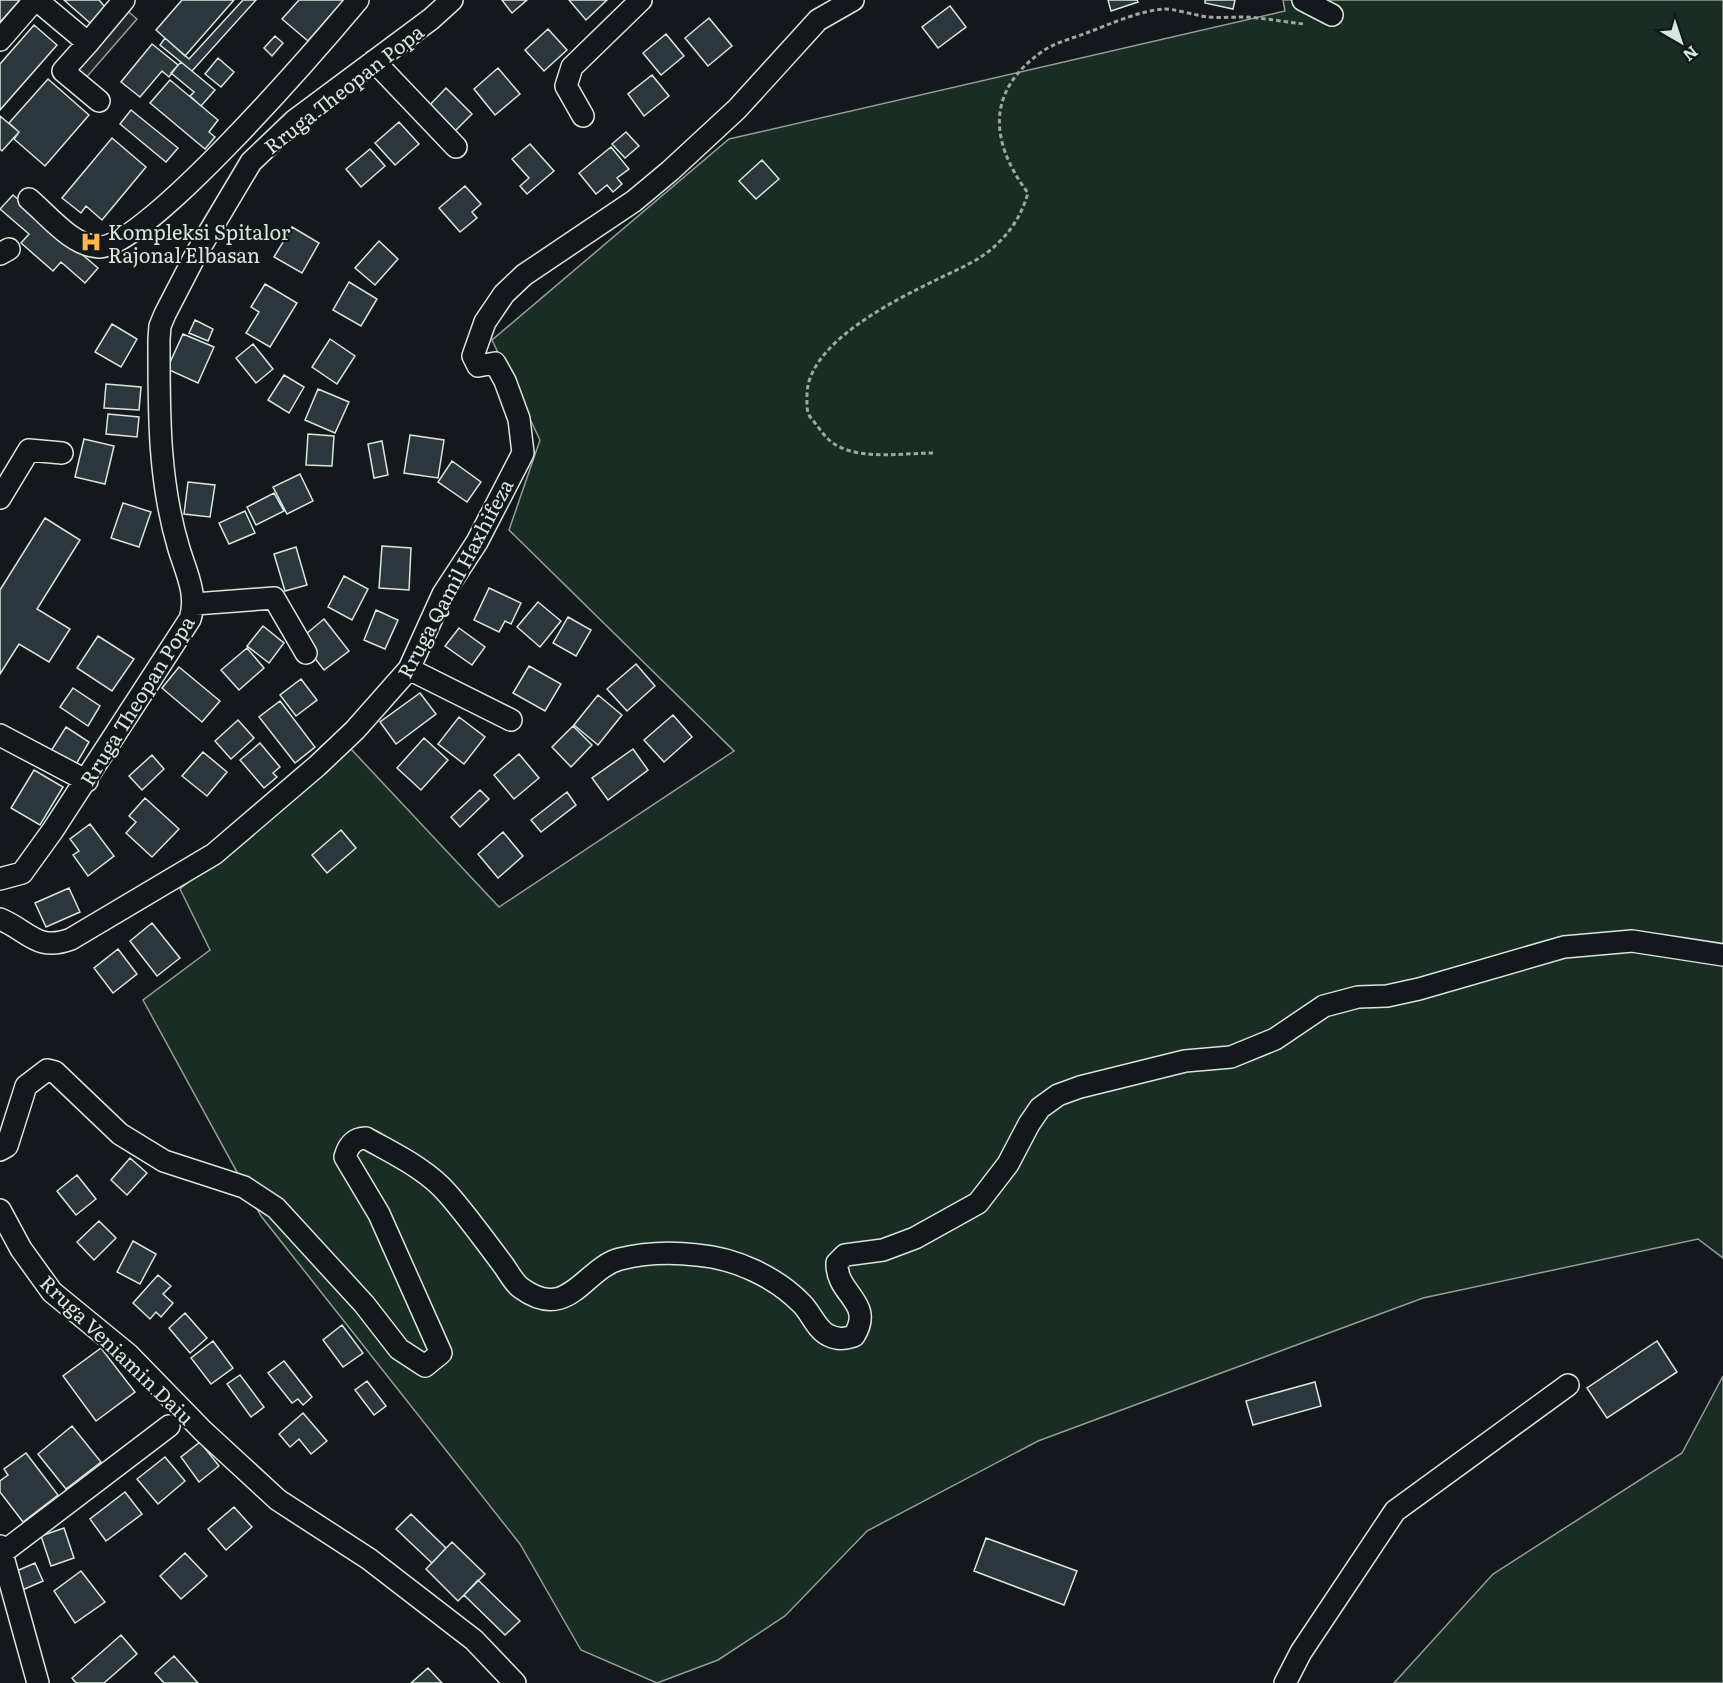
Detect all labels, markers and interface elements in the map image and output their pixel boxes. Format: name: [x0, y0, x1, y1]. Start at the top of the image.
north arrow: [1651, 12, 1711, 72]
street label: Rruga Theopan Popa: [257, 16, 429, 160]
text: N: [1678, 41, 1704, 68]
place label: Kompleksi Spitalor Rajonal Elbasan: [108, 216, 291, 269]
hospital icon: Kompleksi Spitalor Rajonal Elbasan: [79, 230, 103, 254]
street label: Rruga Qamil Haxhifeza: [389, 473, 519, 683]
street label: Rruga Theopan Popa: [71, 609, 201, 791]
street label: Rruga Veniamin Daiu: [34, 1267, 202, 1431]

